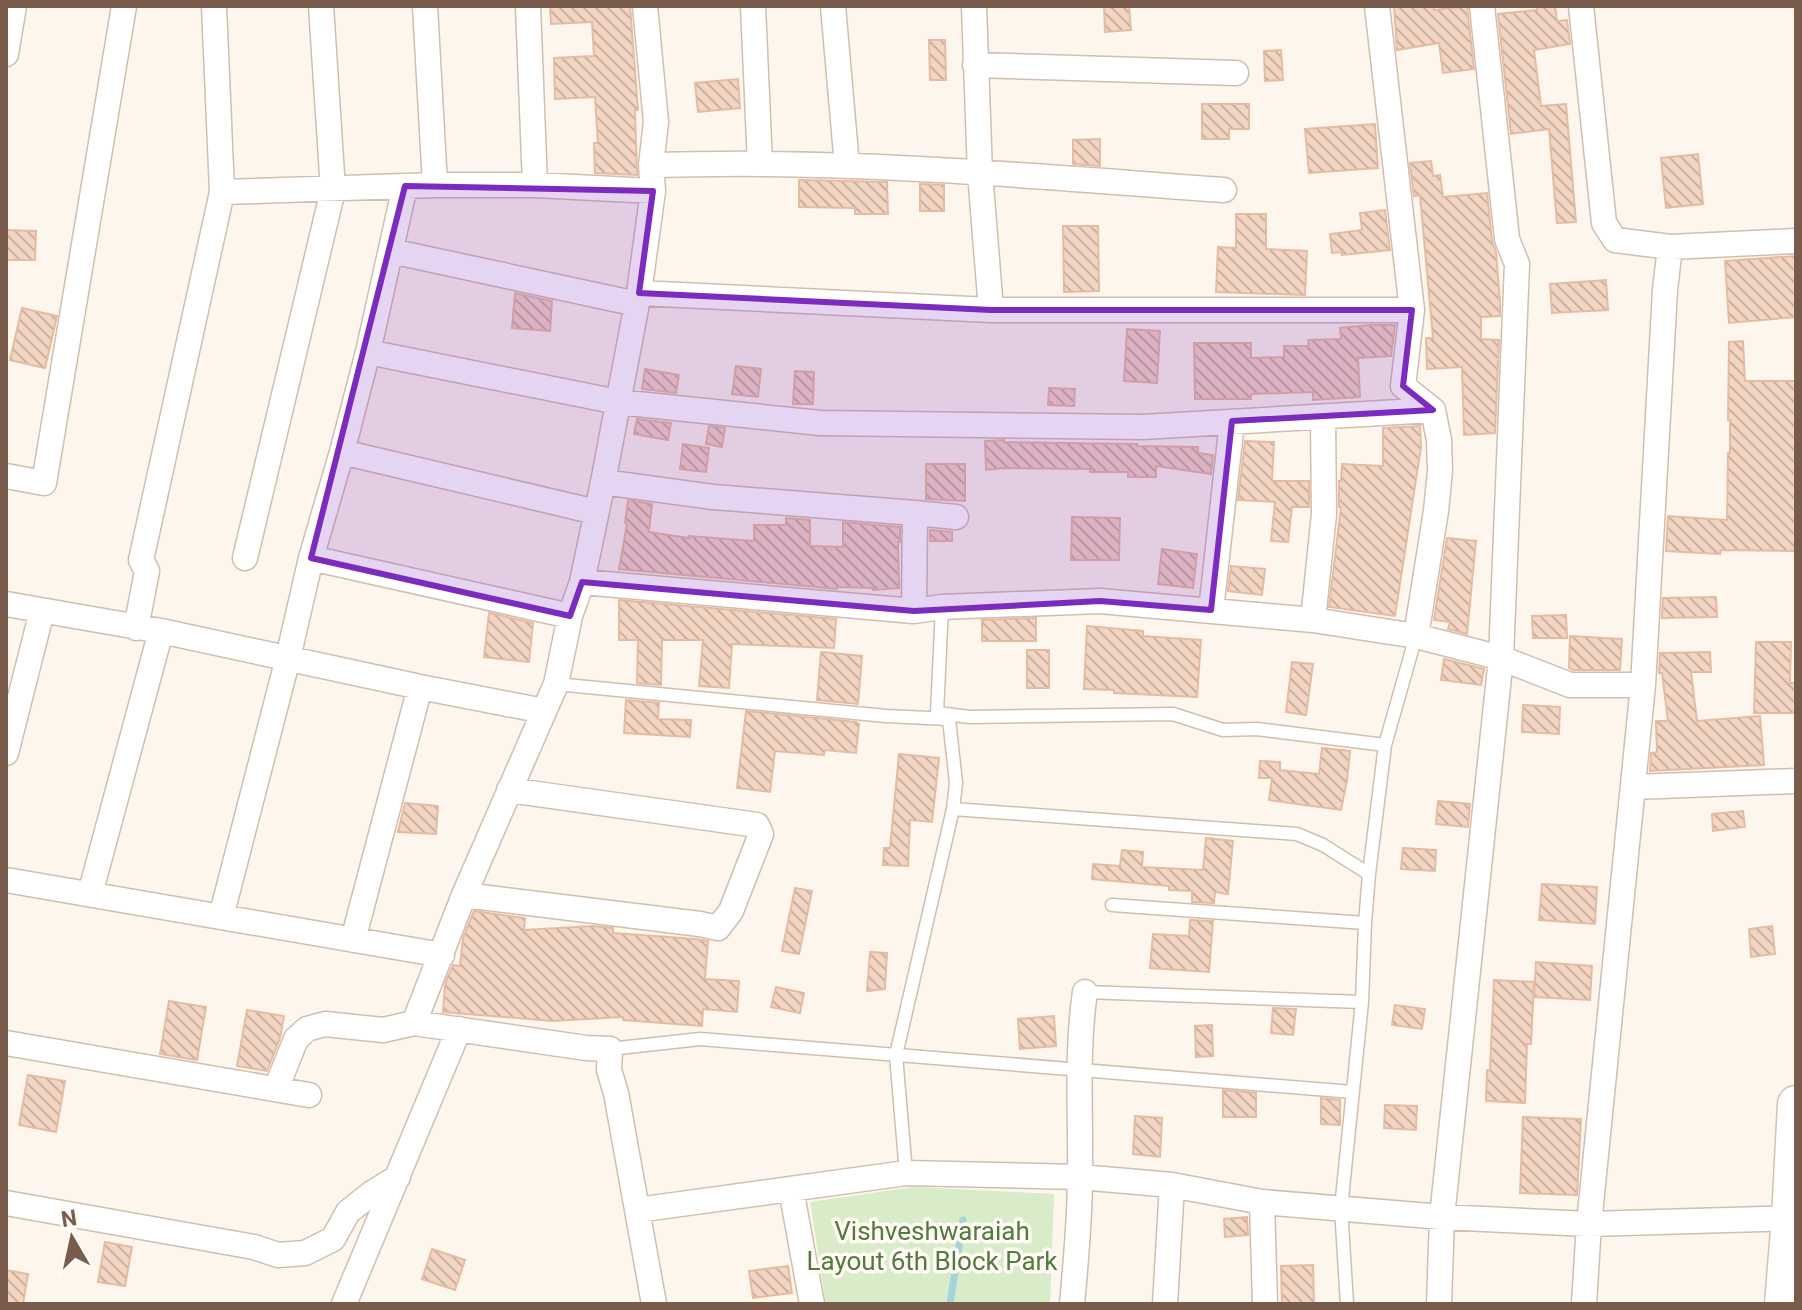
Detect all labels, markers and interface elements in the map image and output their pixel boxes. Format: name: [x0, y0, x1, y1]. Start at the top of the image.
north arrow: [32, 1198, 112, 1278]
text: N: [59, 1205, 79, 1232]
park label: Vishveshwaraiah Layout 6th Block Park: [806, 1216, 1058, 1276]

